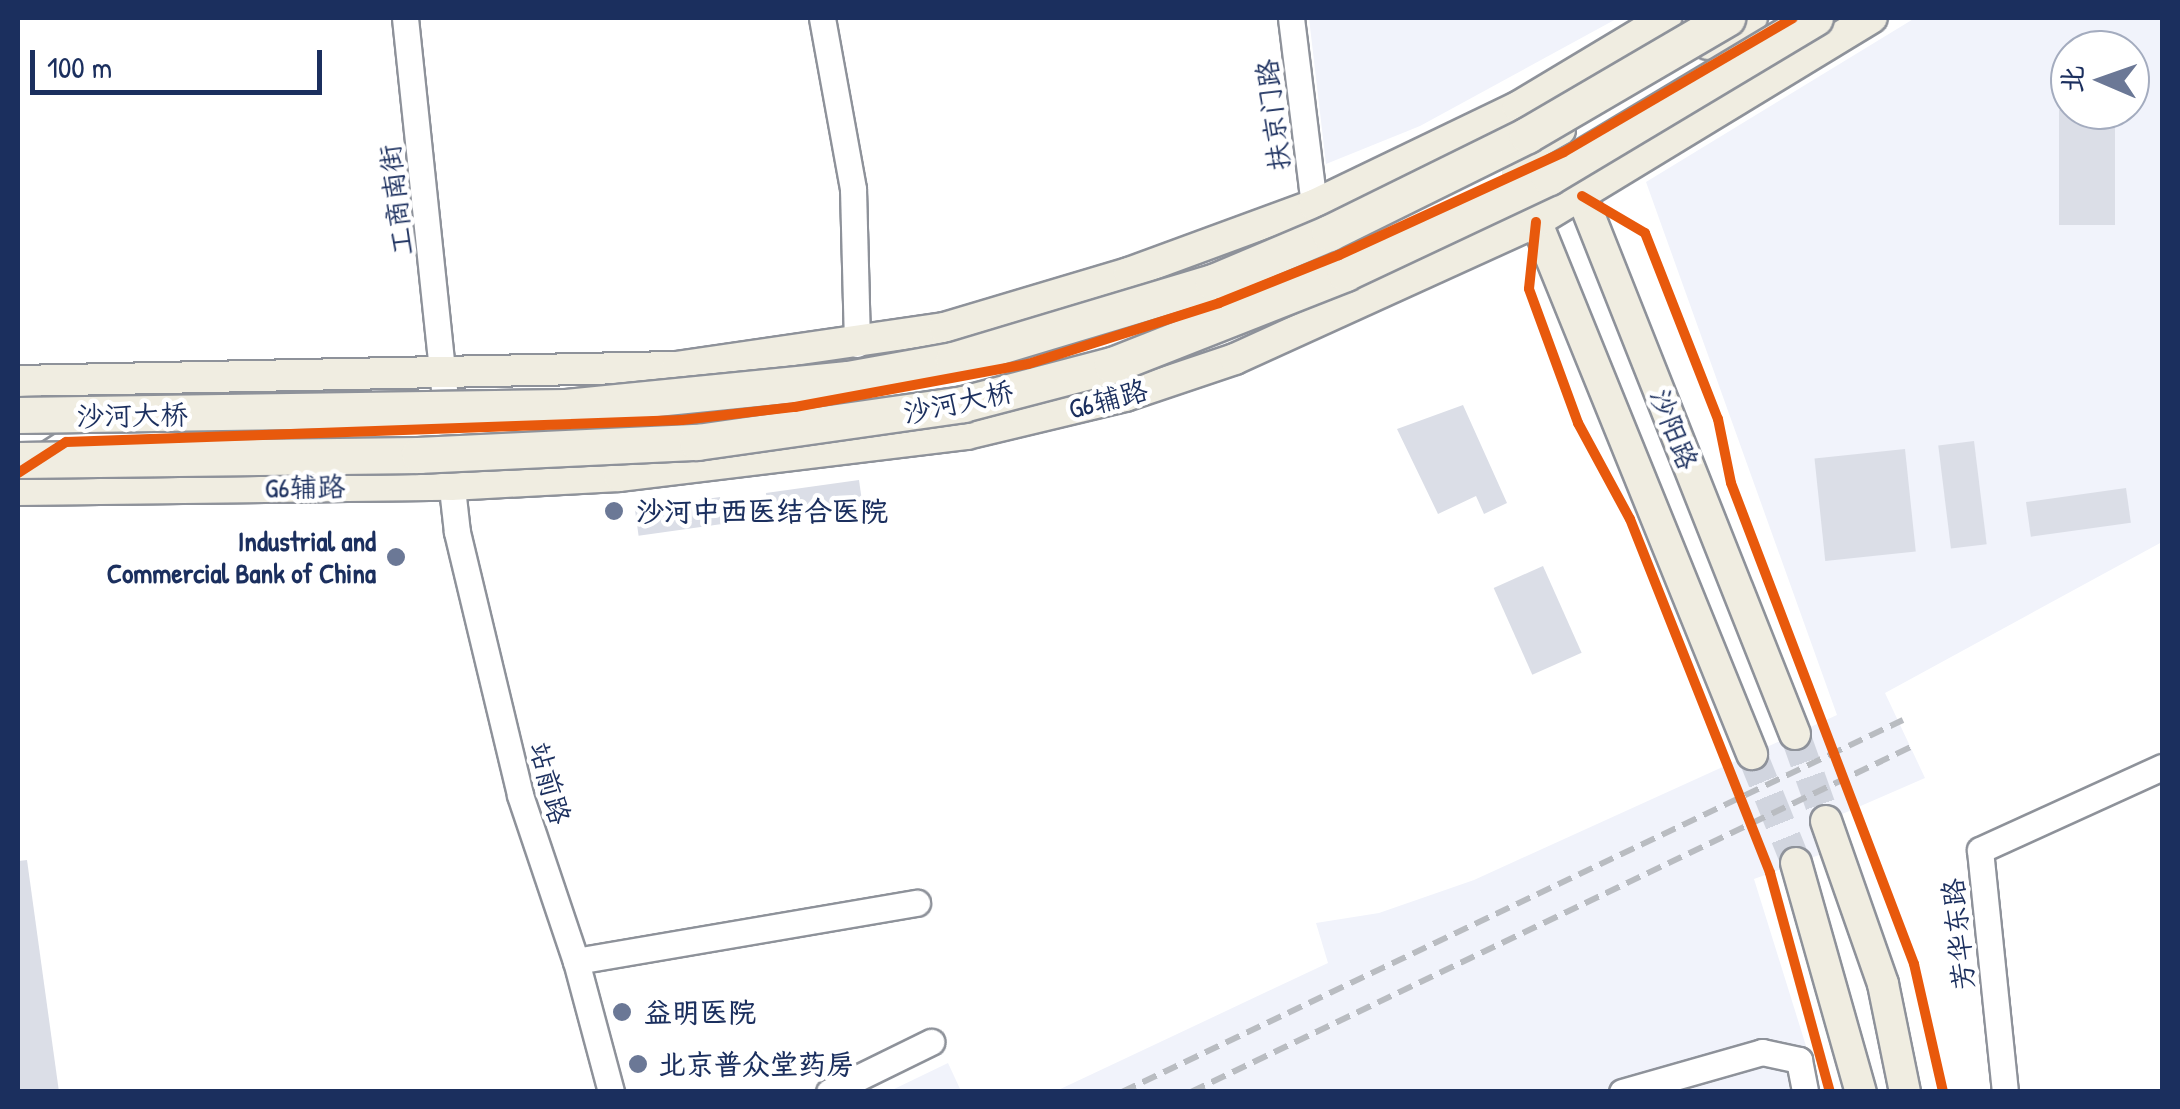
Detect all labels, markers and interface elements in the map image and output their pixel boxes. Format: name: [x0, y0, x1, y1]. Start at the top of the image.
scale bar: [35, 30, 328, 92]
north arrow: [2050, 30, 2150, 130]
text: 100 m: [47, 47, 112, 87]
street label: 扶京门路: [1250, 57, 1296, 173]
text: 北: [2053, 64, 2091, 94]
street label: 工商南街: [373, 142, 419, 258]
street label: G6辅路: [1065, 372, 1151, 426]
street label: 沙河大桥: [900, 374, 1016, 430]
street label: 沙阳路: [1643, 384, 1705, 474]
street label: 沙河大桥: [76, 397, 188, 433]
street label: G6辅路: [264, 469, 346, 505]
place label: 沙河中西医结合医院: [636, 494, 888, 528]
marker: 沙河中西医结合医院: [601, 498, 627, 524]
place label: Industrial and Commercial Bank of China: [107, 524, 376, 590]
marker: Industrial and Commercial Bank of China: [385, 546, 407, 568]
street label: 站前路: [522, 738, 578, 828]
street label: 芳华东路: [1935, 877, 1981, 991]
place label: 益明医院: [644, 995, 756, 1029]
marker: 益明医院: [609, 999, 635, 1025]
place label: 北京普众堂药房: [658, 1047, 854, 1081]
marker: 北京普众堂药房: [627, 1053, 649, 1075]

